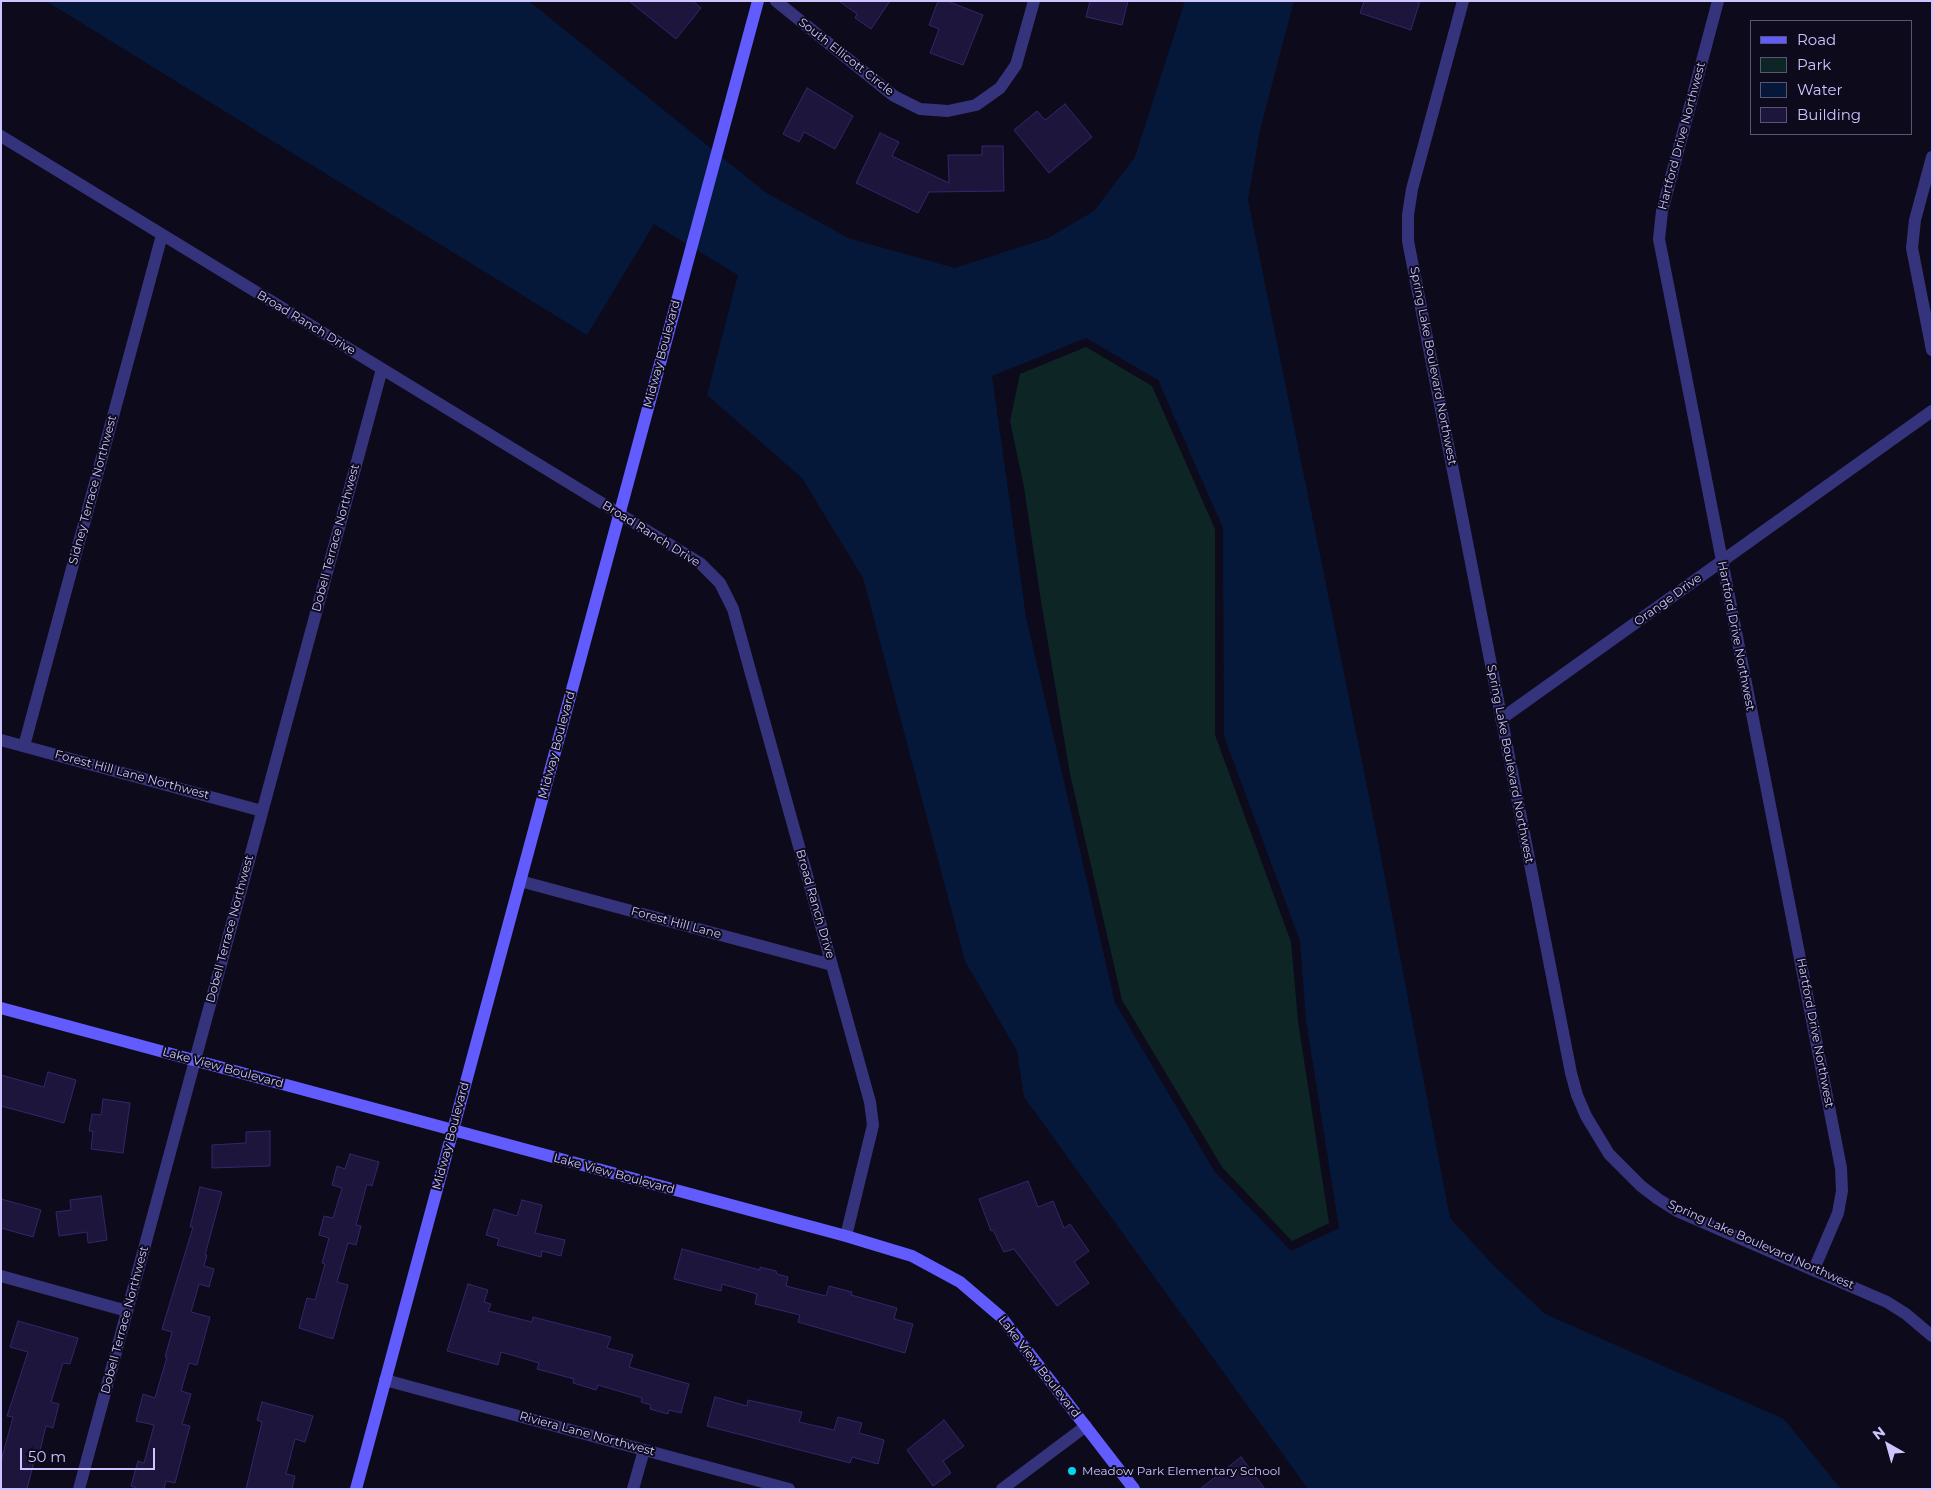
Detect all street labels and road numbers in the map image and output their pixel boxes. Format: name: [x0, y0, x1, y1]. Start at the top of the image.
street label: South Ellicott Circle: [795, 15, 897, 99]
street label: Hartford Drive Northwest: [1655, 61, 1709, 211]
street label: Spring Lake Boulevard Northwest: [1407, 265, 1459, 467]
street label: Broad Ranch Drive: [254, 288, 358, 358]
street label: Midway Boulevard: [641, 299, 683, 409]
street label: Sidney Terrace Northwest: [66, 414, 120, 566]
street label: Dobell Terrace Northwest: [309, 462, 363, 614]
street label: Broad Ranch Drive: [599, 498, 703, 570]
street label: Hartford Drive Northwest: [1714, 560, 1758, 712]
street label: Orange Drive: [1632, 571, 1704, 629]
street label: Spring Lake Boulevard Northwest: [1484, 663, 1536, 865]
street label: Midway Boulevard: [536, 690, 578, 800]
street label: Forest Hill Lane Northwest: [53, 747, 211, 803]
street label: Broad Ranch Drive: [793, 848, 837, 960]
street label: Dobell Terrace Northwest: [203, 853, 257, 1005]
street label: Forest Hill Lane: [629, 904, 723, 942]
street label: Hartford Drive Northwest: [1793, 957, 1837, 1109]
street label: Lake View Boulevard: [161, 1045, 285, 1091]
street label: Midway Boulevard: [430, 1081, 472, 1191]
street label: Lake View Boulevard: [552, 1151, 676, 1197]
street label: Spring Lake Boulevard Northwest: [1666, 1197, 1856, 1293]
street label: Dobell Terrace Northwest: [98, 1244, 152, 1396]
street label: Lake View Boulevard: [995, 1313, 1083, 1421]
street label: Riviera Lane Northwest: [518, 1409, 656, 1459]

